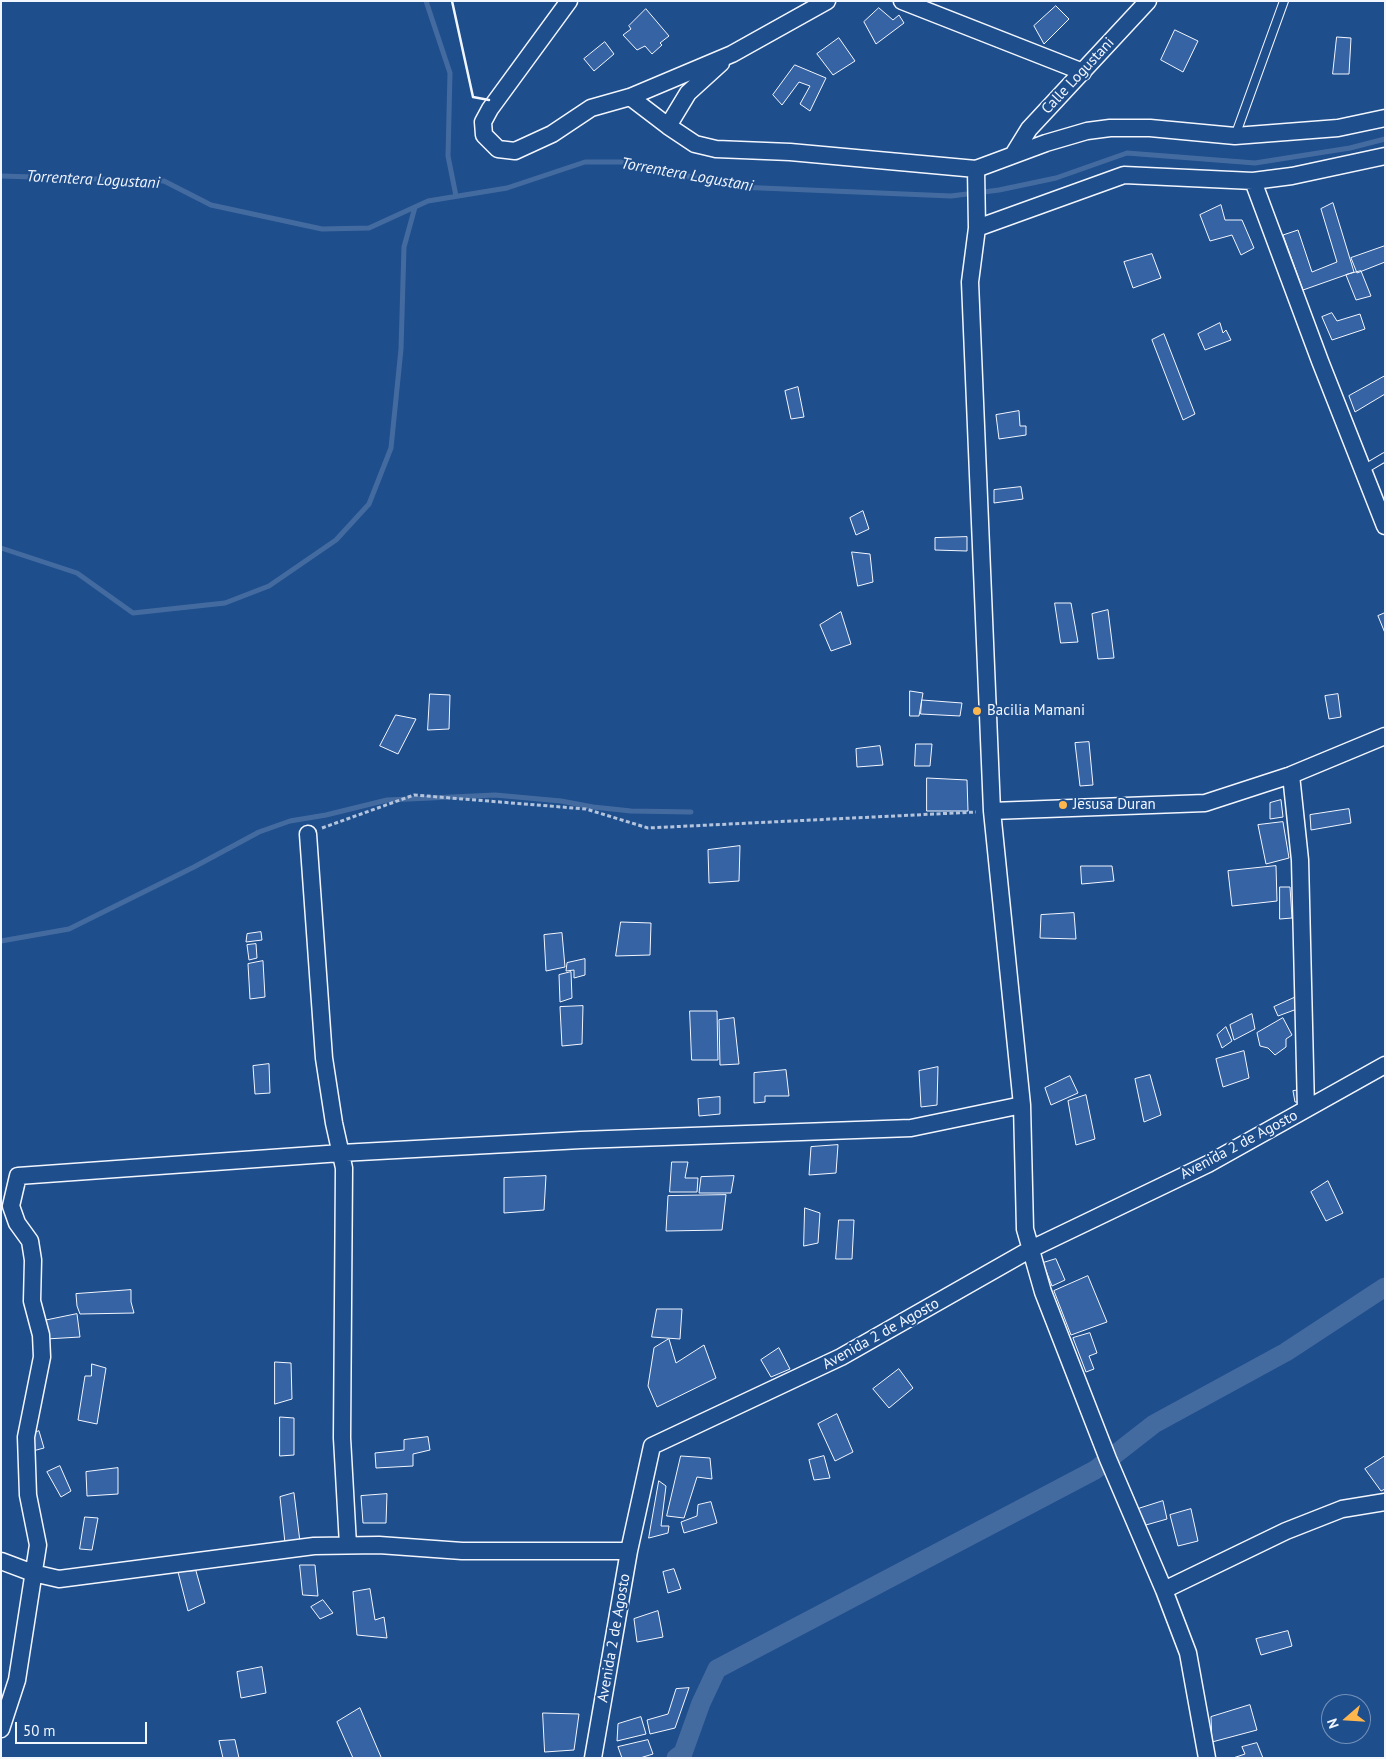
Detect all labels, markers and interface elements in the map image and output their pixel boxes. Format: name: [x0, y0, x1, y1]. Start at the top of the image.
street label: Calle Logustani: [1038, 34, 1118, 118]
water label: Torrentera Logustani: [619, 154, 755, 196]
water label: Torrentera Logustani: [26, 167, 160, 193]
place label: Bacilia Mamani: [987, 702, 1085, 720]
marker: Bacilia Mamani: [971, 705, 983, 717]
place label: Jesusa Duran: [1073, 796, 1156, 814]
marker: Jesusa Duran: [1057, 799, 1069, 811]
street label: Avenida 2 de Agosto: [1177, 1106, 1301, 1184]
street label: Avenida 2 de Agosto: [820, 1294, 942, 1374]
street label: Avenida 2 de Agosto: [594, 1572, 634, 1704]
north arrow: [1321, 1694, 1371, 1744]
scale bar: [18, 1712, 150, 1744]
text: N: [1323, 1716, 1343, 1731]
text: 50 m: [23, 1721, 56, 1740]

